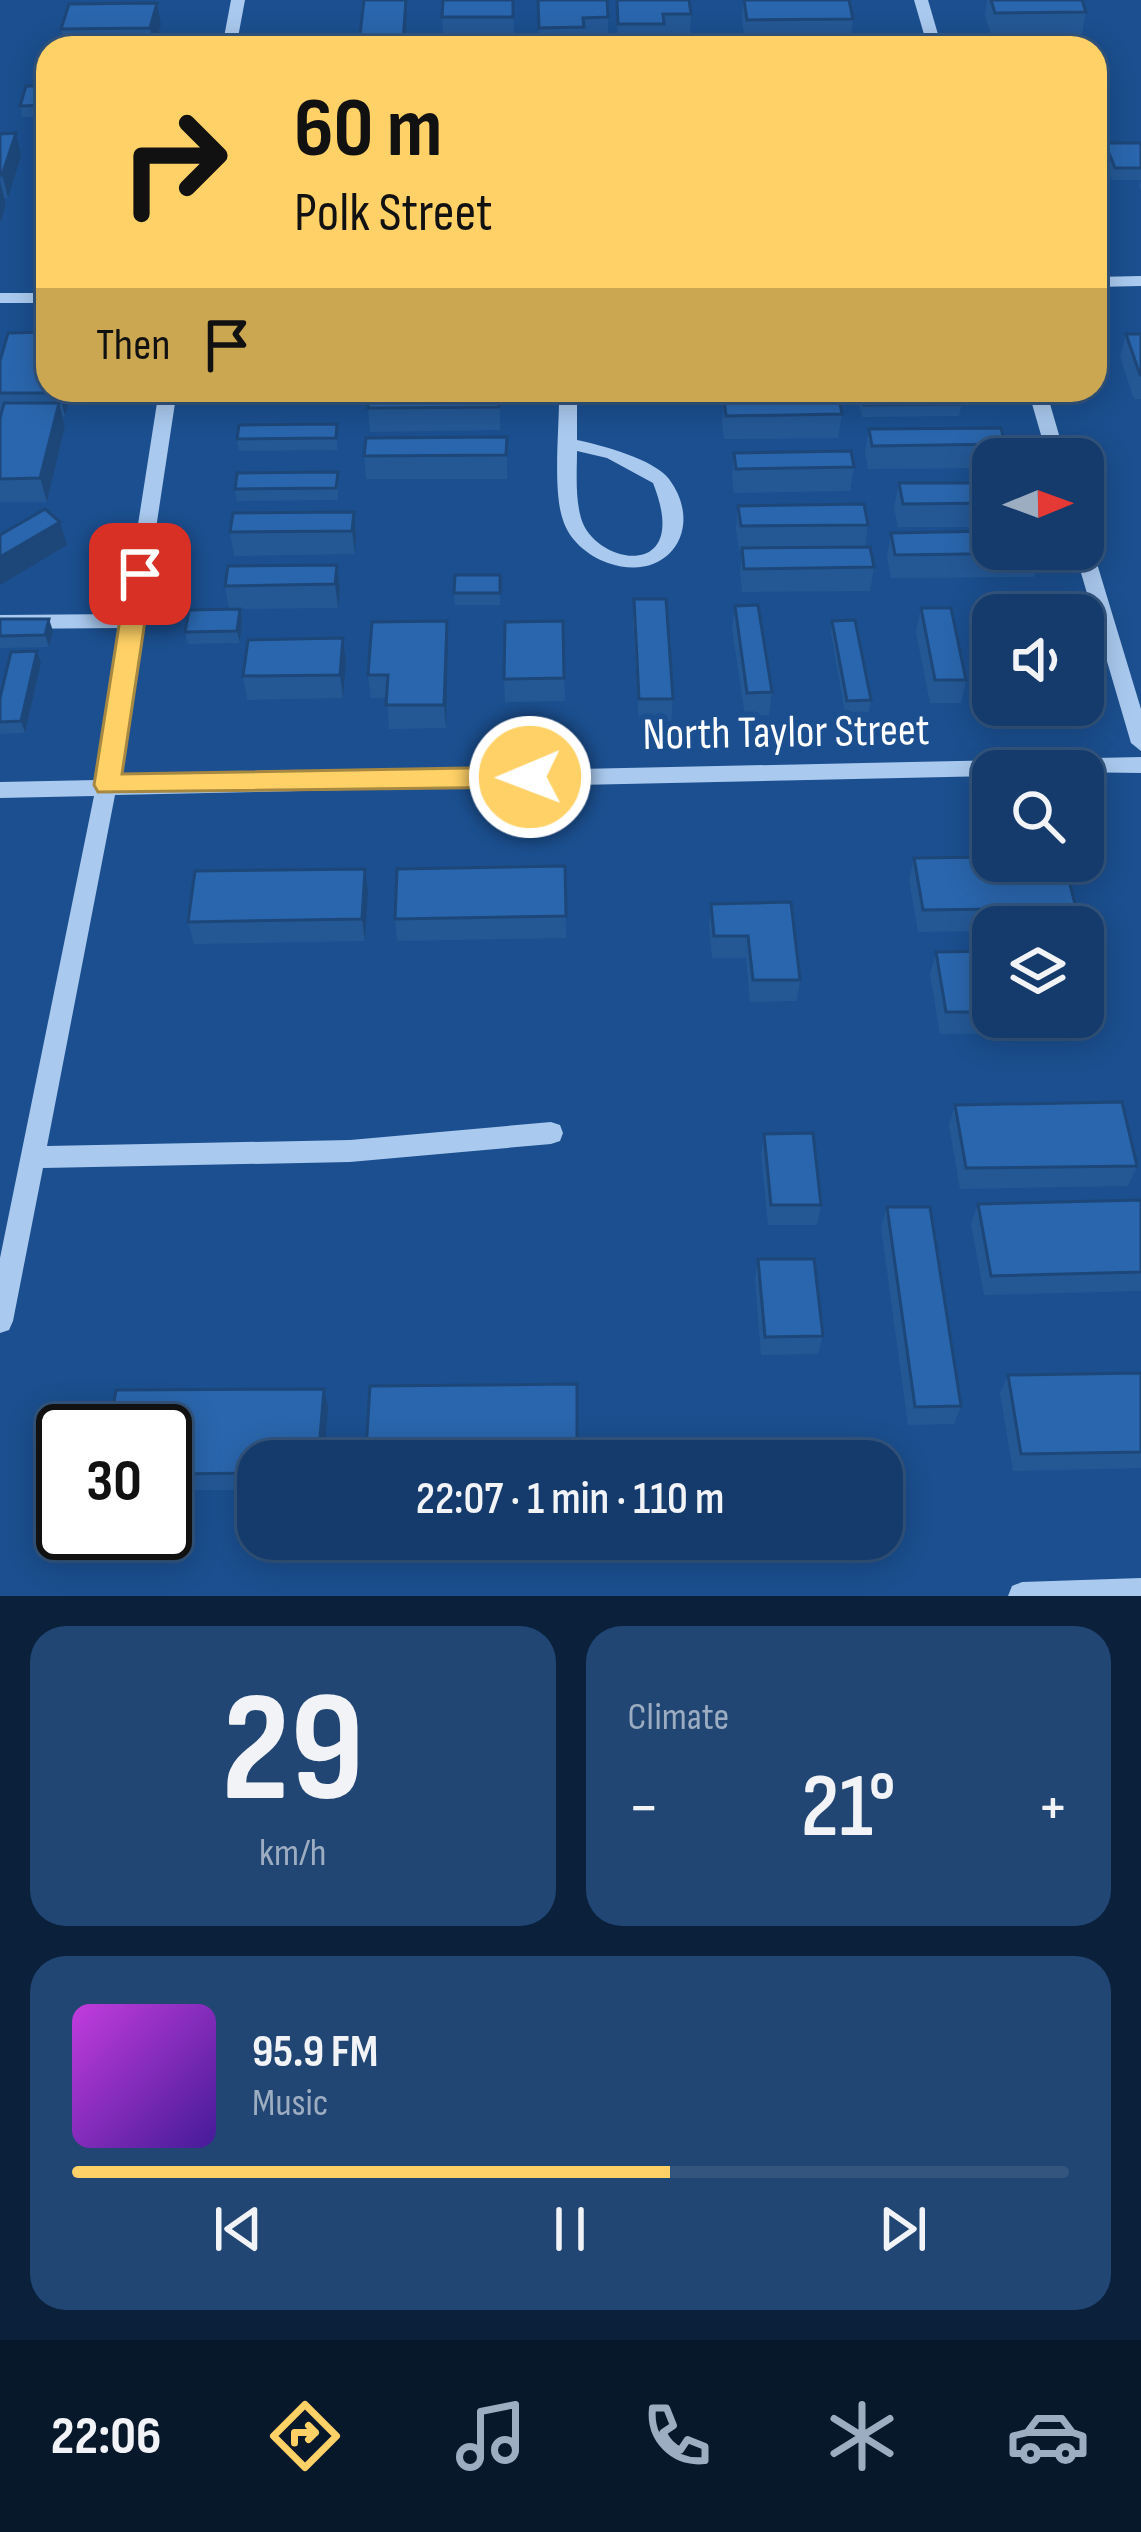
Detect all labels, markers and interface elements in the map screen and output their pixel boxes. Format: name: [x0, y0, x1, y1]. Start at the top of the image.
text: 60 m: [294, 79, 442, 180]
icon: right: [96, 84, 252, 240]
text: Polk Street: [294, 181, 492, 246]
icon: arrive: [194, 312, 260, 378]
text: Then: [96, 318, 170, 373]
north arrow: [972, 438, 1104, 570]
map controls: [972, 438, 1104, 1038]
pin: [89, 523, 191, 625]
icon: arrive: [107, 541, 173, 607]
button: sound: [972, 594, 1104, 726]
street label: North Taylor Street: [642, 703, 930, 763]
position arrow: [467, 714, 593, 840]
button: search: [972, 750, 1104, 882]
button: layers: [972, 906, 1104, 1038]
speed limit sign: 30: [36, 1404, 192, 1560]
text: 22:07 · 1 min · 110 m: [416, 1472, 724, 1527]
text: 29: [222, 1658, 364, 1845]
text: Climate: [628, 1694, 729, 1741]
text: 21°: [801, 1754, 896, 1862]
text: −: [628, 1769, 660, 1848]
text: +: [1037, 1769, 1069, 1848]
text: km/h: [259, 1830, 326, 1877]
text: 95.9 FM: [252, 2025, 378, 2080]
text: Music: [252, 2080, 328, 2127]
icon: previous: [205, 2196, 271, 2262]
icon: pause: [537, 2196, 603, 2262]
icon: next: [870, 2196, 936, 2262]
icon: directions: [263, 2394, 347, 2478]
icon: music: [449, 2394, 533, 2478]
icon: phone: [635, 2394, 719, 2478]
icon: climate: [820, 2394, 904, 2478]
icon: car: [1006, 2394, 1090, 2478]
text: 22:06: [51, 2404, 161, 2469]

